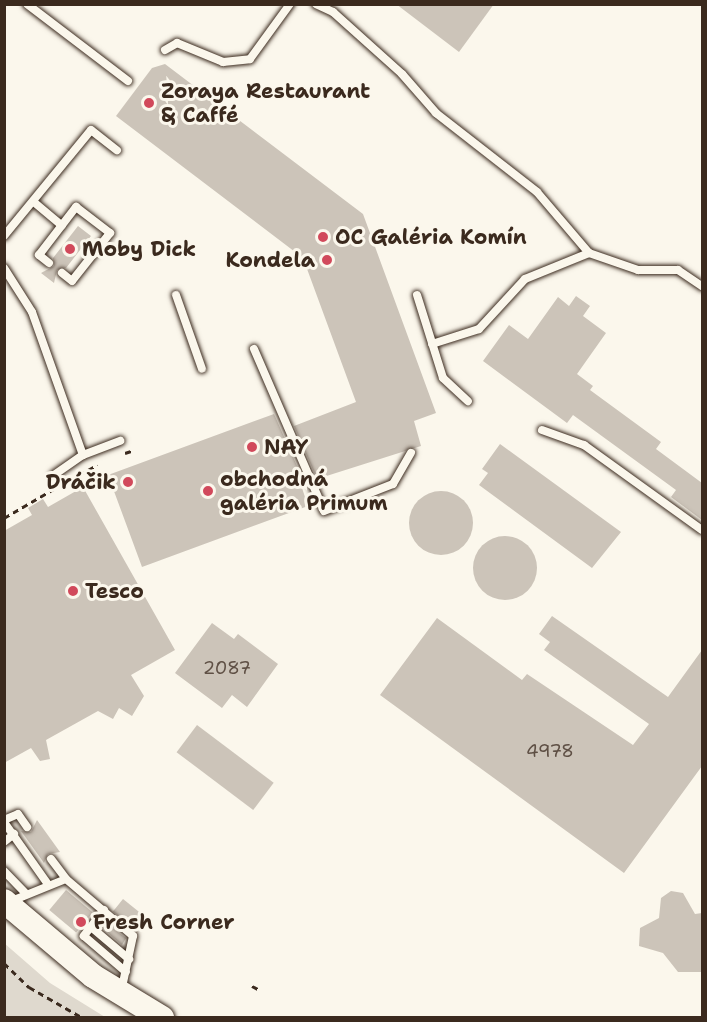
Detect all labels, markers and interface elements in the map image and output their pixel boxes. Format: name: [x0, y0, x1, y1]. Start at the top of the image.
place label: Zoraya Restaurant & Caffé: [161, 78, 370, 128]
marker: Zoraya Restaurant & Caffé: [142, 96, 156, 110]
place label: OC Galéria Komín: [335, 224, 527, 250]
marker: OC Galéria Komín: [316, 230, 330, 244]
place label: Moby Dick: [82, 236, 196, 262]
marker: Moby Dick: [63, 242, 77, 256]
place label: Kondela: [225, 247, 315, 273]
marker: Kondela: [320, 253, 334, 267]
place label: NAY: [264, 434, 308, 460]
marker: NAY: [245, 440, 259, 454]
place label: obchodná galéria Primum: [220, 466, 388, 516]
place label: Dráčik: [46, 469, 116, 495]
marker: Dráčik: [121, 475, 135, 489]
marker: obchodná galéria Primum: [201, 484, 215, 498]
place label: Tesco: [85, 578, 144, 604]
marker: Tesco: [66, 584, 80, 598]
house number: 2087: [203, 657, 251, 679]
house number: 4978: [526, 740, 574, 762]
place label: Fresh Corner: [93, 909, 235, 935]
marker: Fresh Corner: [74, 915, 88, 929]

